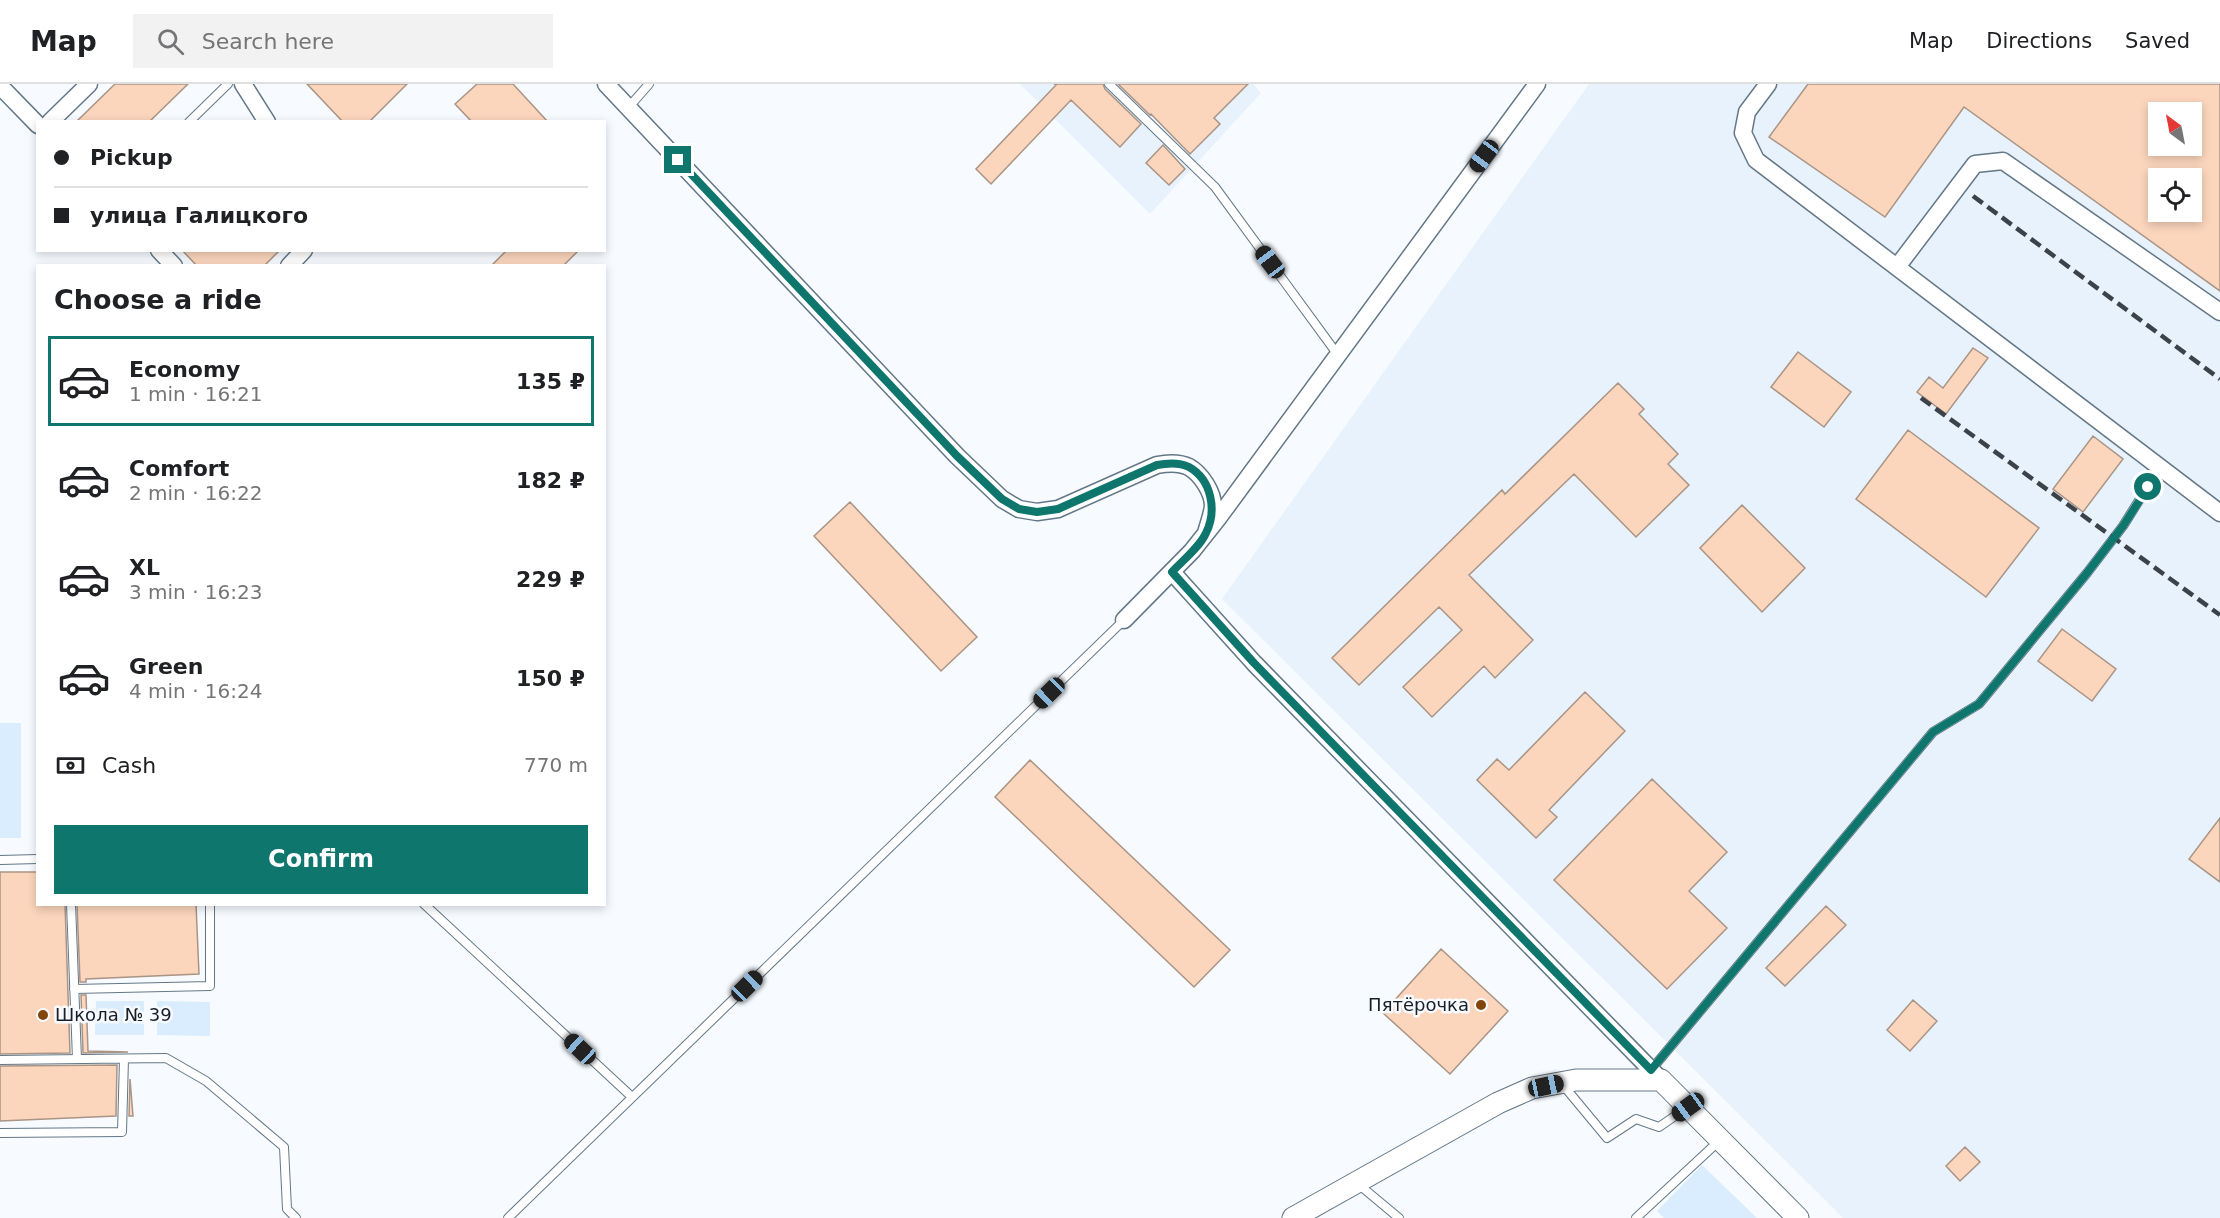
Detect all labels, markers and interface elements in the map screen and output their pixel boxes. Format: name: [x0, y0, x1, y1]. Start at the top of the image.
search box: [133, 14, 553, 68]
text: Map: [30, 25, 97, 58]
icon: search: [154, 25, 187, 58]
text: Search here: [202, 29, 334, 54]
text: Map: [1909, 29, 1953, 53]
text: Directions: [1986, 29, 2092, 53]
text: Saved: [2125, 29, 2190, 53]
north arrow: [2148, 102, 2202, 156]
map controls: [2148, 102, 2202, 222]
car: [1466, 136, 1502, 176]
text: Pickup: [90, 145, 173, 170]
route end: [664, 146, 691, 173]
button: locate: [2148, 168, 2202, 222]
text: улица Галицкого: [90, 203, 308, 228]
car: [1252, 242, 1288, 282]
text: Choose a ride: [54, 284, 262, 315]
icon: car: [57, 354, 111, 408]
text: Economy: [129, 357, 240, 382]
text: 135 ₽: [516, 369, 585, 394]
text: 1 min · 16:21: [129, 382, 263, 406]
icon: car: [57, 453, 111, 507]
text: Comfort: [129, 456, 229, 481]
text: 182 ₽: [516, 468, 585, 493]
route start: [2134, 473, 2161, 500]
text: 2 min · 16:22: [129, 481, 263, 505]
icon: car: [57, 552, 111, 606]
text: XL: [129, 555, 160, 580]
text: 229 ₽: [516, 567, 585, 592]
text: 3 min · 16:23: [129, 580, 263, 604]
icon: car: [57, 651, 111, 705]
text: Green: [129, 654, 203, 679]
text: 150 ₽: [516, 666, 585, 691]
car: [1030, 674, 1068, 712]
text: 4 min · 16:24: [129, 679, 263, 703]
icon: cash: [54, 749, 87, 782]
text: Cash: [102, 753, 156, 778]
text: 770 m: [524, 753, 588, 777]
button: Confirm: [54, 825, 588, 894]
car: [728, 967, 766, 1005]
place label: Пятёрочка: [1368, 994, 1469, 1015]
marker: Пятёрочка: [1474, 998, 1488, 1012]
place label: Школа № 39: [55, 1004, 172, 1025]
marker: Школа № 39: [36, 1008, 50, 1022]
car: [561, 1030, 599, 1068]
car: [1527, 1073, 1565, 1099]
car: [1668, 1089, 1708, 1125]

